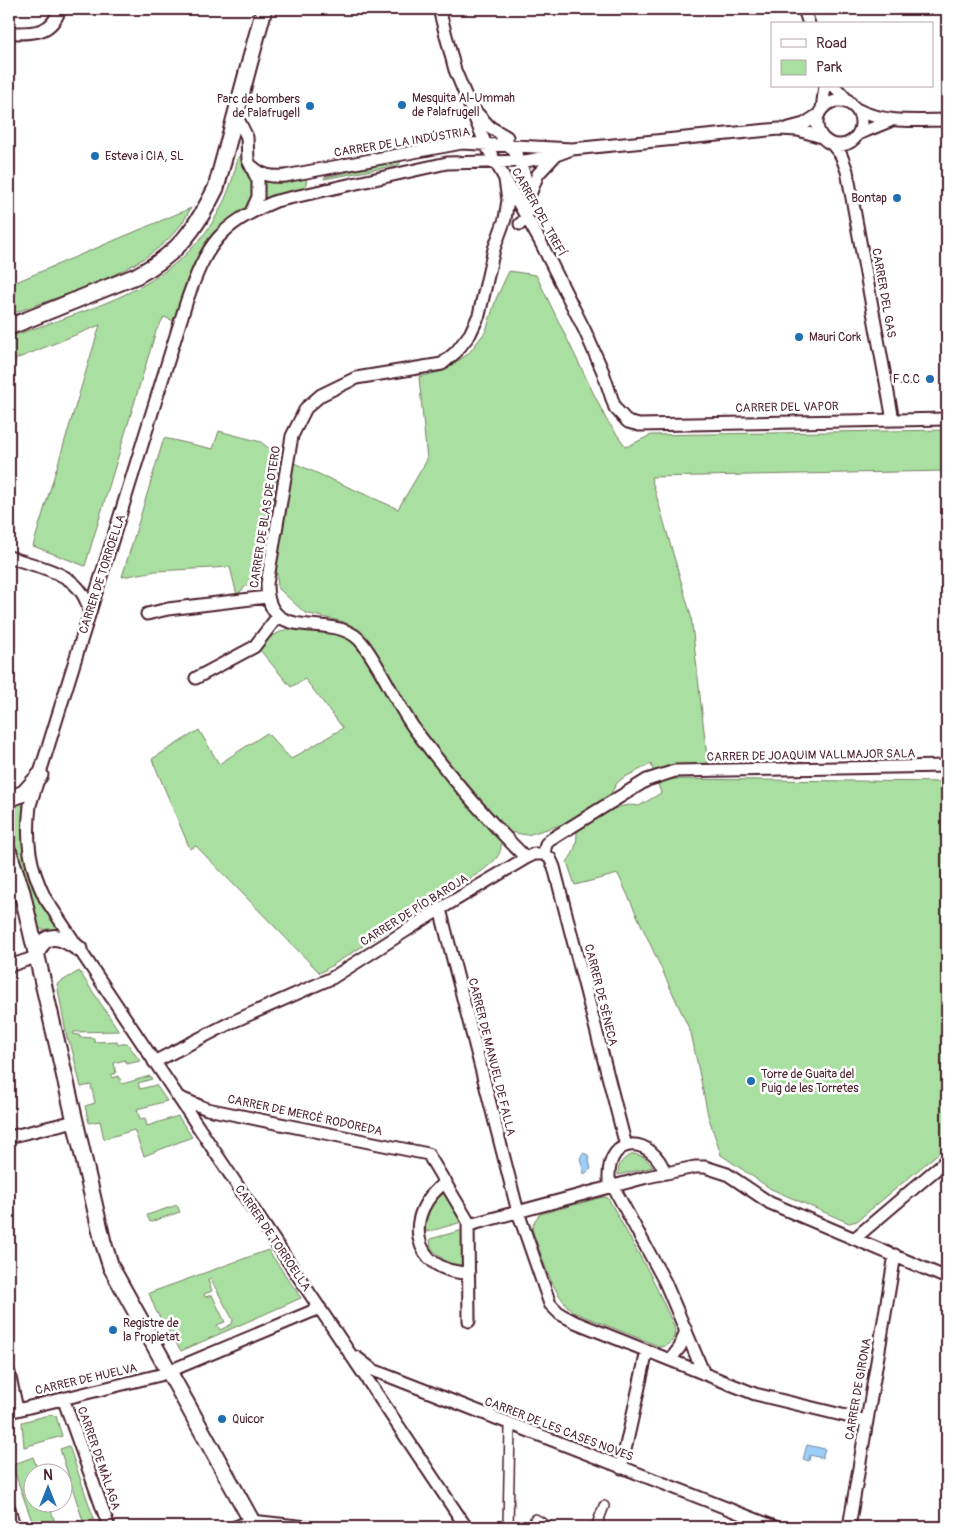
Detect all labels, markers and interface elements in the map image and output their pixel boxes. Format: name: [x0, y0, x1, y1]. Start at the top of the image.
legend: [771, 22, 934, 88]
text: Road: [816, 34, 847, 53]
text: Park: [816, 58, 843, 77]
place label: Mesquita Al-Ummah de Palafrugell: [412, 91, 515, 120]
place label: Parc de bombers de Palafrugell: [217, 92, 301, 121]
marker: Mesquita Al-Ummah de Palafrugell: [396, 99, 408, 111]
marker: Parc de bombers de Palafrugell: [304, 100, 316, 112]
street label: CARRER DE LA INDÚSTRIA: [333, 123, 471, 161]
place label: Esteva i CIA, SL: [105, 149, 184, 164]
marker: Esteva i CIA, SL: [89, 150, 101, 162]
street label: CARRER DEL TREFÍ: [508, 165, 570, 259]
place label: Bontap: [851, 191, 887, 206]
marker: Bontap: [891, 192, 903, 204]
street label: CARRER DEL GAS: [868, 247, 899, 339]
place label: Mauri Cork: [809, 330, 861, 345]
marker: Mauri Cork: [793, 331, 805, 343]
place label: F.C.C: [893, 372, 920, 387]
marker: F.C.C: [924, 373, 936, 385]
street label: CARRER DEL VAPOR: [735, 399, 839, 416]
street label: CARRER DE BLAS DE OTERO: [247, 445, 284, 589]
street label: CARRER DE TORROELLA: [76, 512, 129, 636]
street label: CARRER DE JOAQUIM VALLMAJOR SALA: [707, 746, 916, 765]
street label: CARRER DE PÍO BAROJA: [357, 870, 471, 950]
street label: CARRER DE SÈNECA: [581, 942, 621, 1048]
street label: CARRER DE MANUEL DE FALLA: [465, 977, 518, 1138]
place label: Torre de Guaita del Puig de les Torretes: [761, 1067, 859, 1096]
marker: Torre de Guaita del Puig de les Torretes: [745, 1075, 757, 1087]
street label: CARRER DE MERCÈ RODOREDA: [226, 1091, 384, 1139]
street label: CARRER DE TORROELLA: [232, 1182, 314, 1294]
place label: Registre de la Propietat: [123, 1316, 180, 1345]
marker: Registre de la Propietat: [107, 1324, 119, 1336]
street label: CARRER DE GIRONA: [842, 1337, 875, 1441]
street label: CARRER DE HUELVA: [34, 1360, 139, 1398]
street label: CARRER DE LES CASES NOVES: [482, 1394, 635, 1465]
street label: CARRER DE MÀLAGA: [74, 1404, 124, 1512]
place label: Quicor: [232, 1412, 265, 1427]
marker: Quicor: [216, 1413, 228, 1425]
north arrow: [22, 1464, 72, 1514]
text: N: [43, 1467, 53, 1484]

